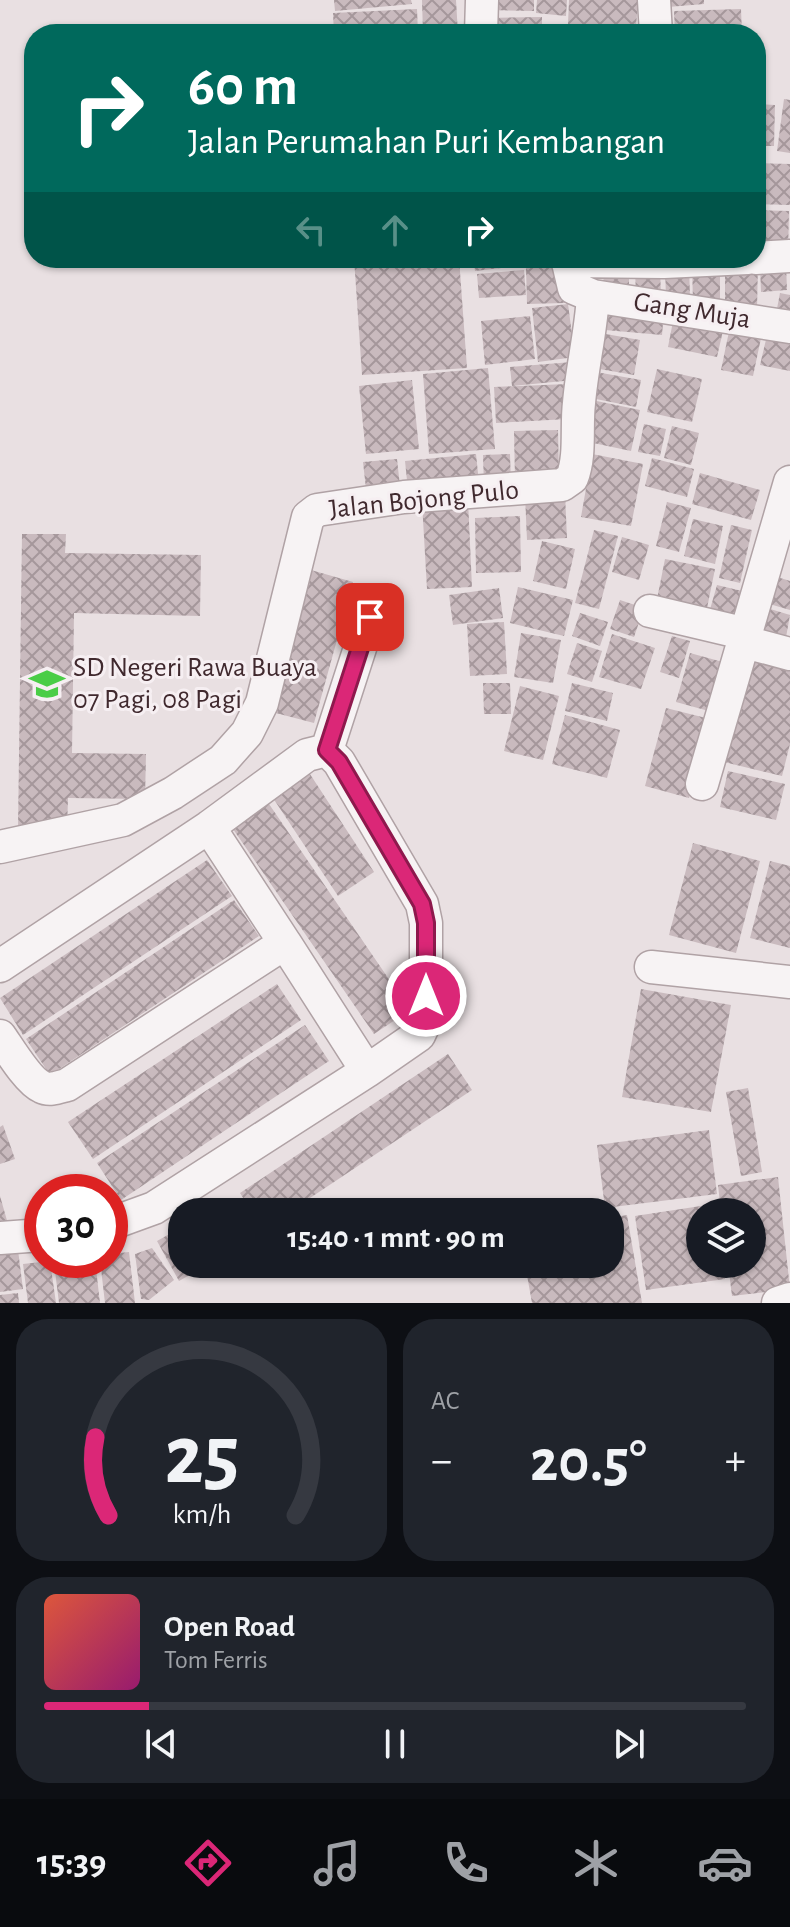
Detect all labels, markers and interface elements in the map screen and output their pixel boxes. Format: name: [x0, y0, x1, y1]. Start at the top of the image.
icon: right: [56, 56, 160, 160]
text: 60 m: [188, 59, 298, 115]
text: Jalan Perumahan Puri Kembangan: [188, 124, 665, 160]
icon: left: [289, 208, 333, 252]
icon: ahead: [373, 208, 417, 252]
icon: right: [457, 208, 501, 252]
street label: Gang Muja: [632, 288, 753, 334]
street label: Jalan Bojong Pulo: [328, 476, 520, 524]
pin: [336, 583, 404, 651]
icon: arrive: [348, 595, 392, 639]
place label: SD Negeri Rawa Buaya 07 Pagi, 08 Pagi: [73, 654, 317, 714]
school or university icon: SD Negeri Rawa Buaya 07 Pagi, 08 Pagi: [28, 665, 66, 703]
position arrow: [384, 954, 468, 1038]
speed limit sign: 30: [24, 1174, 128, 1278]
map controls: [686, 1198, 766, 1278]
button: layers: [686, 1198, 766, 1278]
text: 15:40 · 1 mnt · 90 m: [287, 1223, 505, 1253]
text: AC: [431, 1388, 459, 1414]
text: 25: [164, 1415, 239, 1499]
text: 20.5°: [530, 1432, 647, 1492]
text: −: [431, 1439, 452, 1483]
text: +: [725, 1439, 746, 1483]
text: km/h: [172, 1500, 231, 1529]
text: Open Road: [164, 1612, 295, 1642]
text: Tom Ferris: [164, 1647, 268, 1673]
icon: previous: [139, 1722, 183, 1766]
icon: pause: [373, 1722, 417, 1766]
icon: next: [607, 1722, 651, 1766]
icon: directions: [180, 1835, 236, 1891]
icon: music: [309, 1835, 365, 1891]
icon: phone: [438, 1835, 494, 1891]
icon: climate: [568, 1835, 624, 1891]
icon: car: [697, 1835, 753, 1891]
text: 15:39: [37, 1845, 106, 1881]

